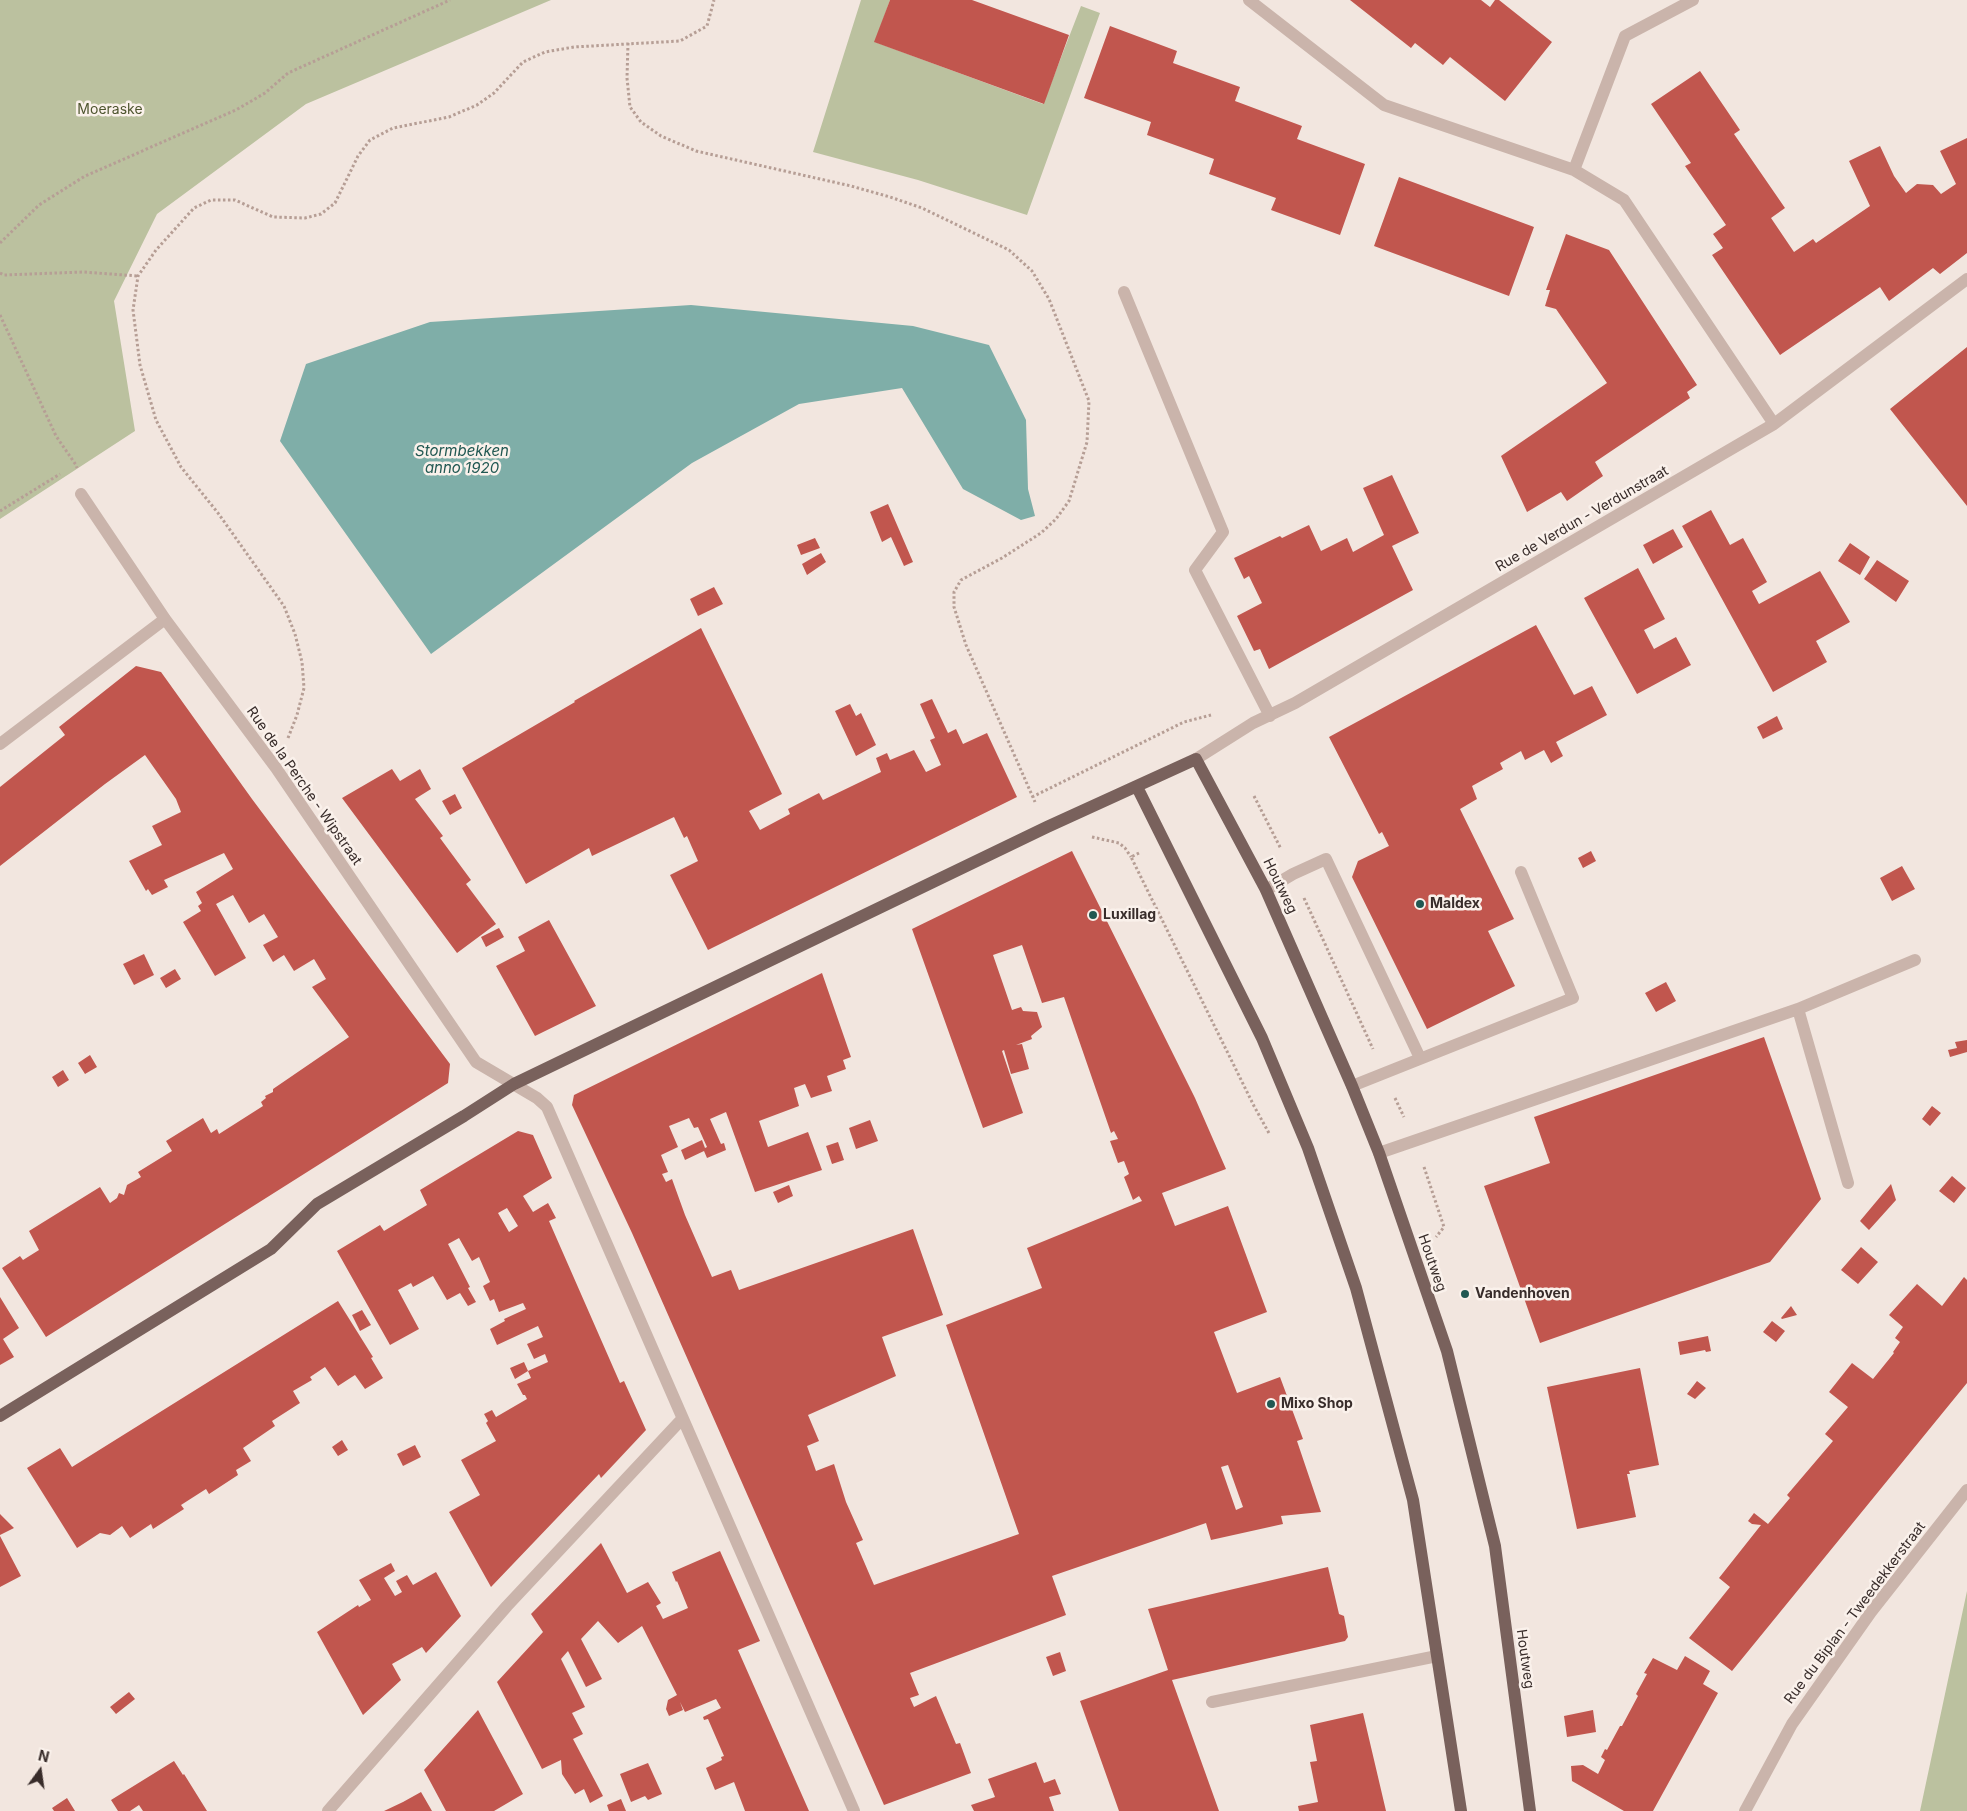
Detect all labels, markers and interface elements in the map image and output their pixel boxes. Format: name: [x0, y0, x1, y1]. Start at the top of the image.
park label: Moeraske: [77, 102, 143, 118]
water label: Stormbekken anno 1920: [415, 442, 509, 477]
street label: Rue de Verdun - Verdunstraat: [1493, 463, 1671, 575]
street label: Rue de la Perche - Wipstraat: [243, 704, 365, 868]
street label: Houtweg: [1259, 855, 1301, 917]
place label: Maldex: [1430, 896, 1480, 912]
marker: Maldex: [1414, 898, 1426, 910]
place label: Luxillag: [1103, 907, 1156, 923]
marker: Luxillag: [1087, 909, 1099, 921]
street label: Houtweg: [1414, 1232, 1450, 1294]
place label: Vandenhoven: [1475, 1286, 1570, 1302]
marker: Vandenhoven: [1459, 1288, 1471, 1300]
place label: Mixo Shop: [1281, 1396, 1353, 1412]
marker: Mixo Shop: [1265, 1398, 1277, 1410]
street label: Rue du Biplan - Tweedekkerstraat: [1781, 1519, 1929, 1707]
street label: Houtweg: [1513, 1628, 1537, 1690]
north arrow: [15, 1746, 65, 1796]
text: N: [37, 1746, 51, 1765]

